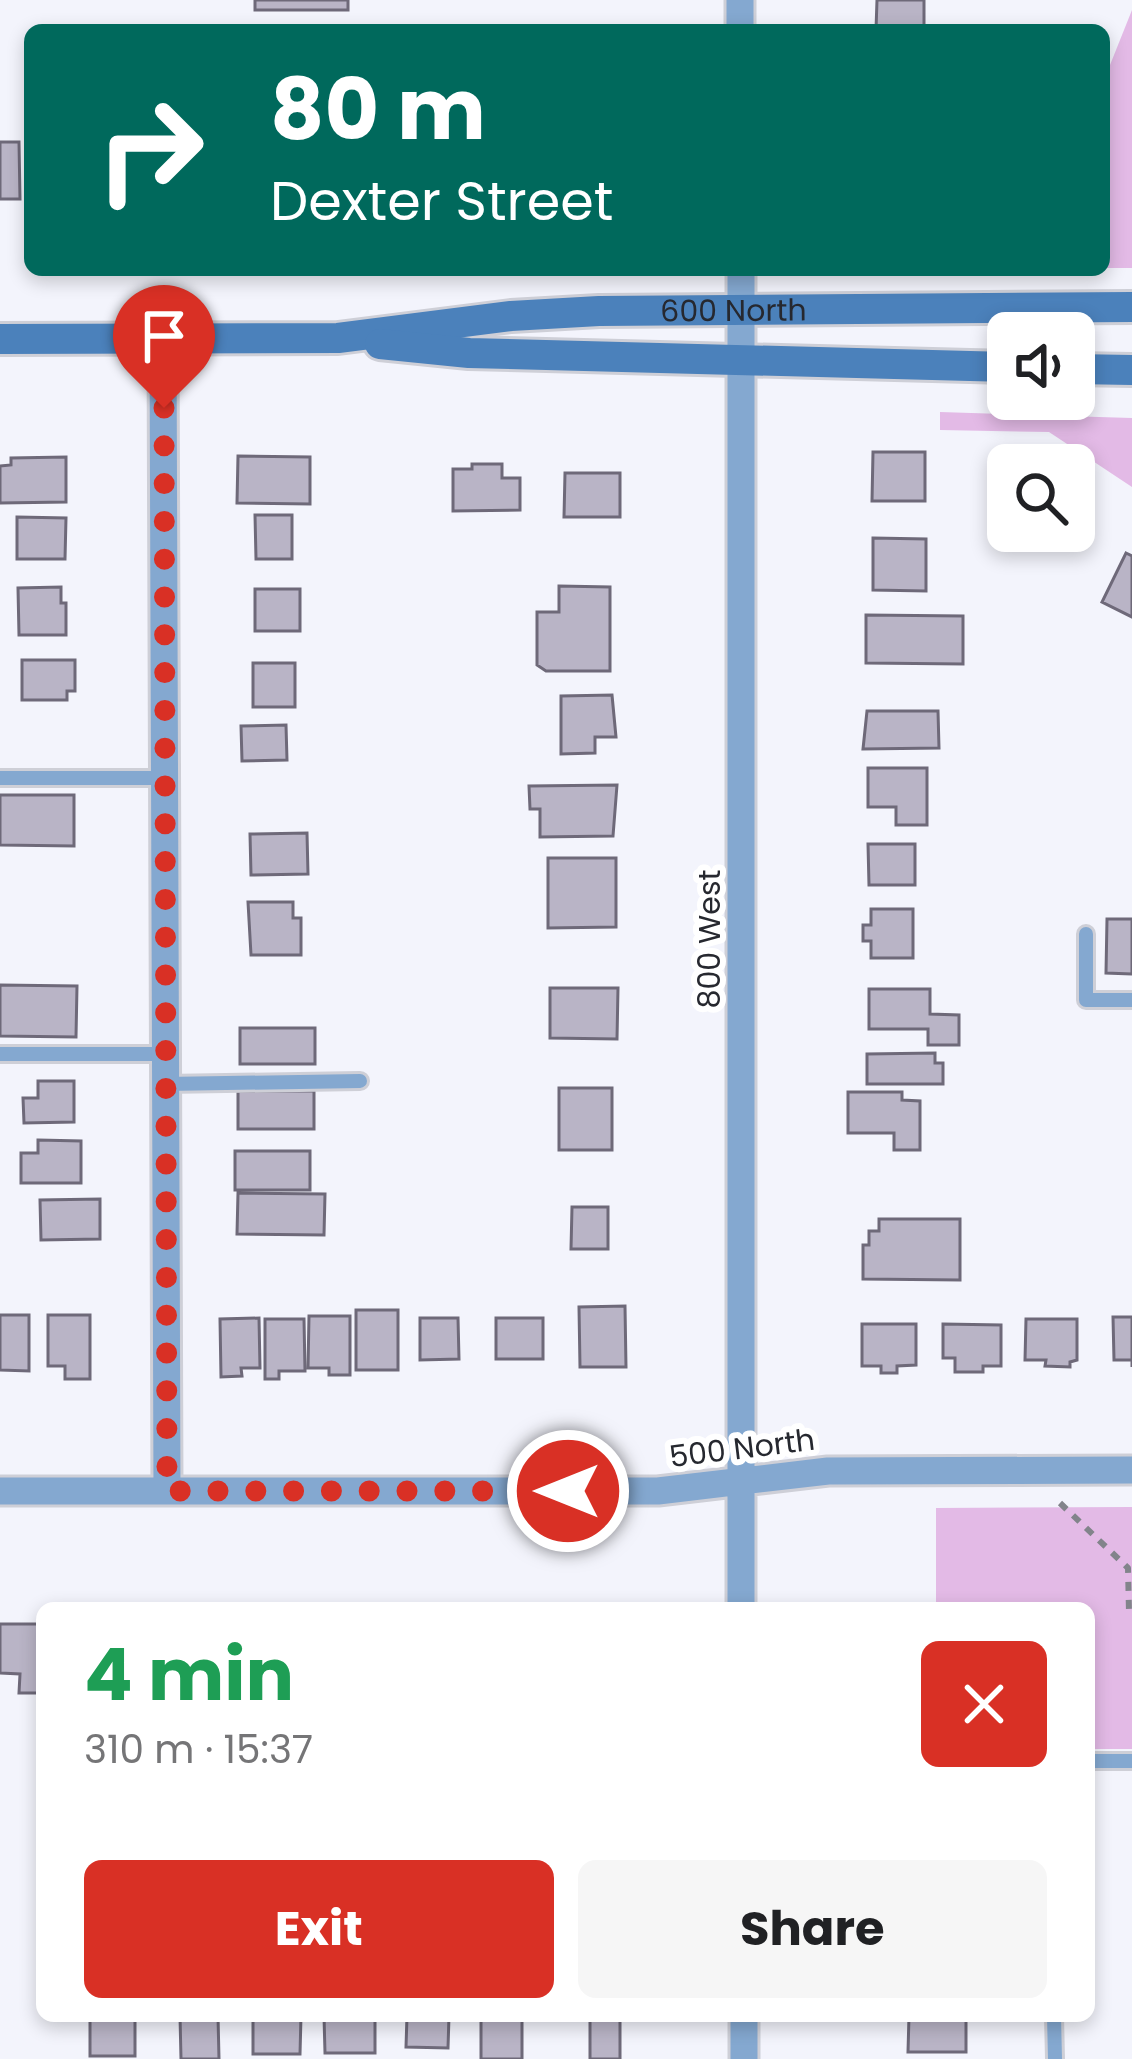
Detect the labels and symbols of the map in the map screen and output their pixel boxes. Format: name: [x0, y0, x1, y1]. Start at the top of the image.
pin: [113, 285, 215, 408]
street label: 600 North: [660, 288, 807, 332]
street label: 800 West: [688, 869, 731, 1009]
street label: 500 North: [667, 1418, 817, 1478]
position arrow: [505, 1428, 631, 1554]

